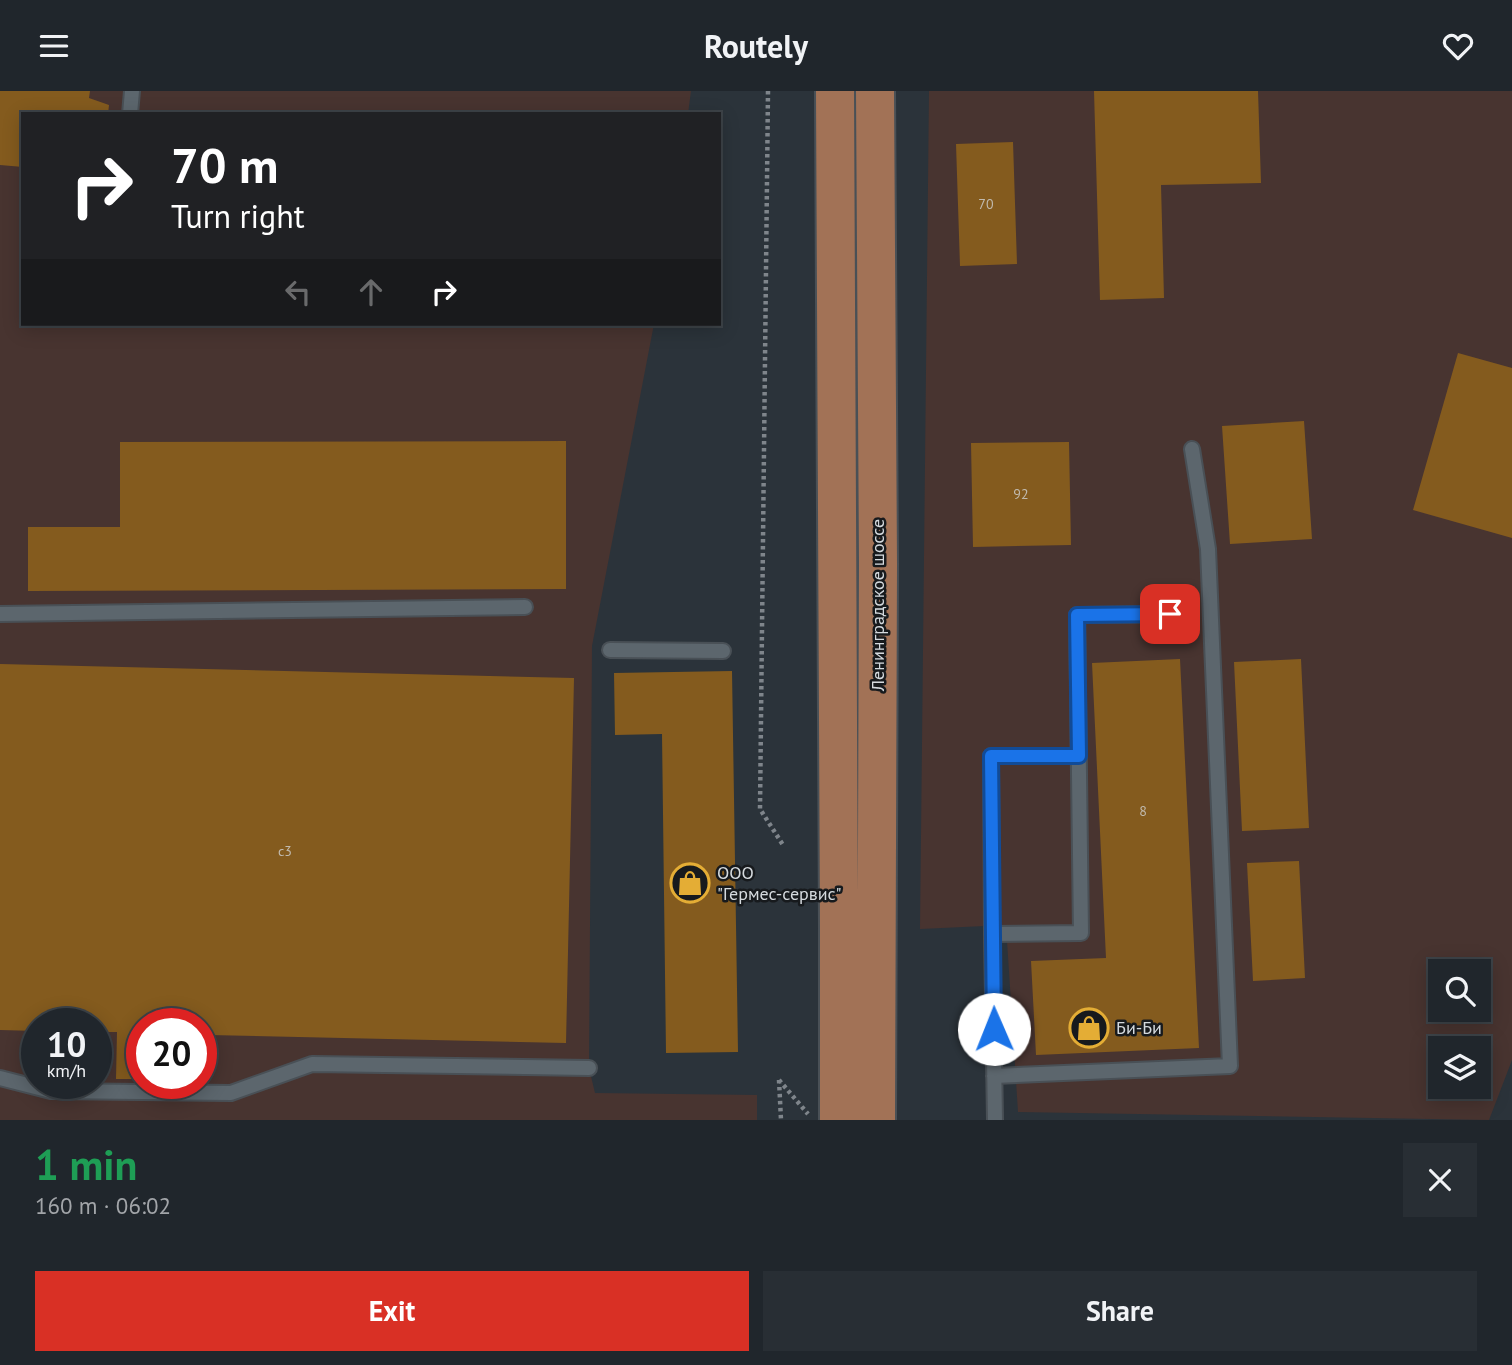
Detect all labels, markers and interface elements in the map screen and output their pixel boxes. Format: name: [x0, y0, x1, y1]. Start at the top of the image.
text: Routely: [704, 25, 808, 67]
icon: menu: [35, 27, 73, 65]
icon: heart: [1439, 27, 1477, 65]
text: 70 m: [171, 133, 278, 197]
icon: right: [56, 140, 147, 231]
text: Turn right: [171, 195, 305, 237]
house number: 70: [978, 195, 994, 213]
icon: left: [279, 273, 317, 311]
icon: ahead: [352, 273, 390, 311]
icon: right: [425, 273, 463, 311]
house number: 92: [1013, 485, 1029, 503]
street label: Ленинградское шоссе: [866, 519, 889, 692]
pin: [1140, 584, 1200, 644]
icon: arrive: [1151, 595, 1189, 633]
house number: 8: [1139, 802, 1147, 820]
house number: с3: [278, 842, 292, 860]
place label: ООО "Гермес-сервис": [717, 861, 842, 905]
shop icon: ООО "Гермес-сервис": [669, 862, 711, 904]
map controls: [1428, 959, 1491, 1099]
button: search: [1428, 959, 1491, 1022]
position arrow: [957, 992, 1031, 1066]
shop icon: Би-Би: [1068, 1007, 1110, 1049]
speed limit sign: 20: [126, 1008, 217, 1099]
place label: Би-Би: [1116, 1016, 1162, 1039]
text: 10: [47, 1021, 86, 1067]
button: layers: [1428, 1036, 1491, 1099]
text: km/h: [47, 1059, 86, 1082]
text: 1 min: [35, 1137, 137, 1192]
button: close: [1403, 1143, 1477, 1217]
text: 160 m · 06:02: [35, 1191, 171, 1220]
button: Exit: [35, 1271, 749, 1351]
button: Share: [763, 1271, 1477, 1351]

